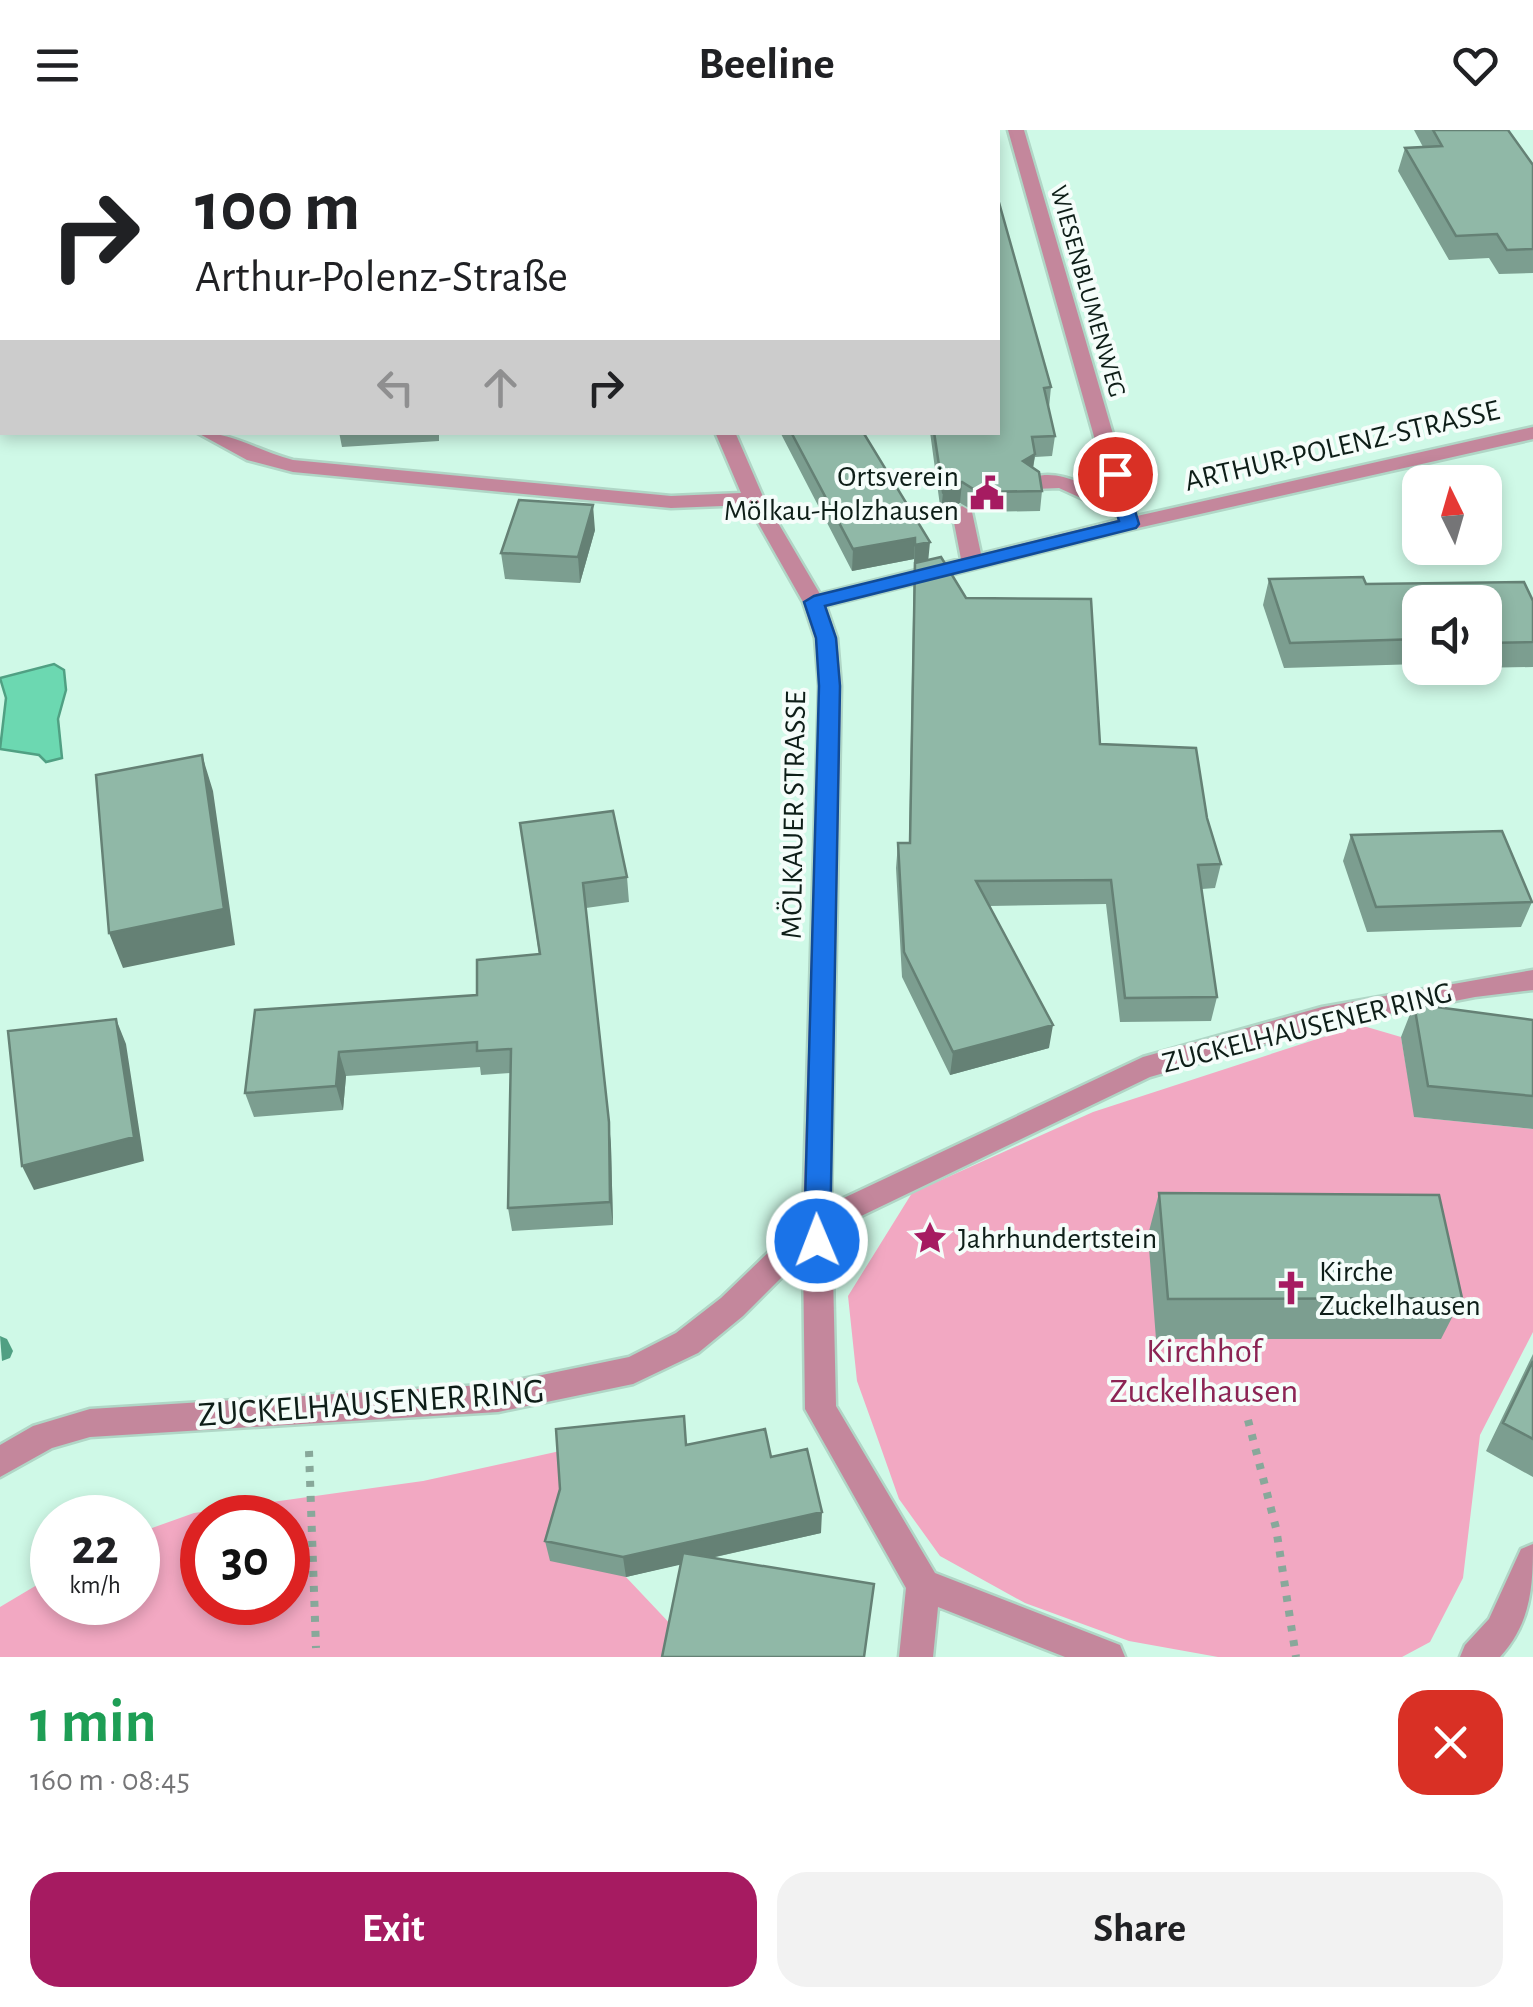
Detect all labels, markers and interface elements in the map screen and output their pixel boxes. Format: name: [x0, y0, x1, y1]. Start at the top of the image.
icon: menu: [30, 38, 85, 93]
icon: heart: [1448, 38, 1503, 93]
text: Beeline: [698, 42, 835, 87]
icon: right: [30, 170, 160, 300]
text: 100 m: [195, 173, 360, 243]
street label: WIESENBLUMENWEG: [1045, 183, 1130, 400]
text: Arthur-Polenz-Straße: [195, 255, 568, 300]
icon: left: [368, 360, 423, 415]
icon: ahead: [473, 360, 528, 415]
icon: right: [578, 360, 633, 415]
street label: ARTHUR-POLENZ-STRASSE: [1182, 395, 1502, 497]
pin: [1073, 432, 1158, 517]
icon: arrive: [1088, 447, 1143, 502]
place label: Ortsverein Mölkau-Holzhausen: [724, 462, 959, 526]
north arrow: [1402, 465, 1502, 565]
map controls: [1402, 465, 1502, 685]
public building icon: Ortsverein Mölkau-Holzhausen: [968, 474, 1006, 512]
button: sound: [1402, 585, 1502, 685]
street label: MÖLKAUER STRASSE: [776, 691, 811, 939]
street label: ZUCKELHAUSENER RING: [1159, 977, 1455, 1079]
position arrow: [765, 1189, 869, 1293]
place icon: Jahrhundertstein: [911, 1219, 949, 1257]
place label: Jahrhundertstein: [958, 1224, 1157, 1254]
place label: Kirche Zuckelhausen: [1319, 1257, 1481, 1321]
church icon: Kirche Zuckelhausen: [1272, 1269, 1310, 1307]
park label: Kirchhof Zuckelhausen: [1110, 1334, 1298, 1409]
street label: ZUCKELHAUSENER RING: [197, 1374, 545, 1433]
speed limit sign: 30: [180, 1495, 310, 1625]
text: 22: [71, 1523, 119, 1573]
text: km/h: [69, 1573, 121, 1598]
button: close: [1398, 1690, 1503, 1795]
text: 1 min: [30, 1693, 156, 1753]
text: 160 m · 08:45: [30, 1764, 190, 1796]
button: Exit: [30, 1872, 757, 1987]
button: Share: [777, 1872, 1503, 1987]

